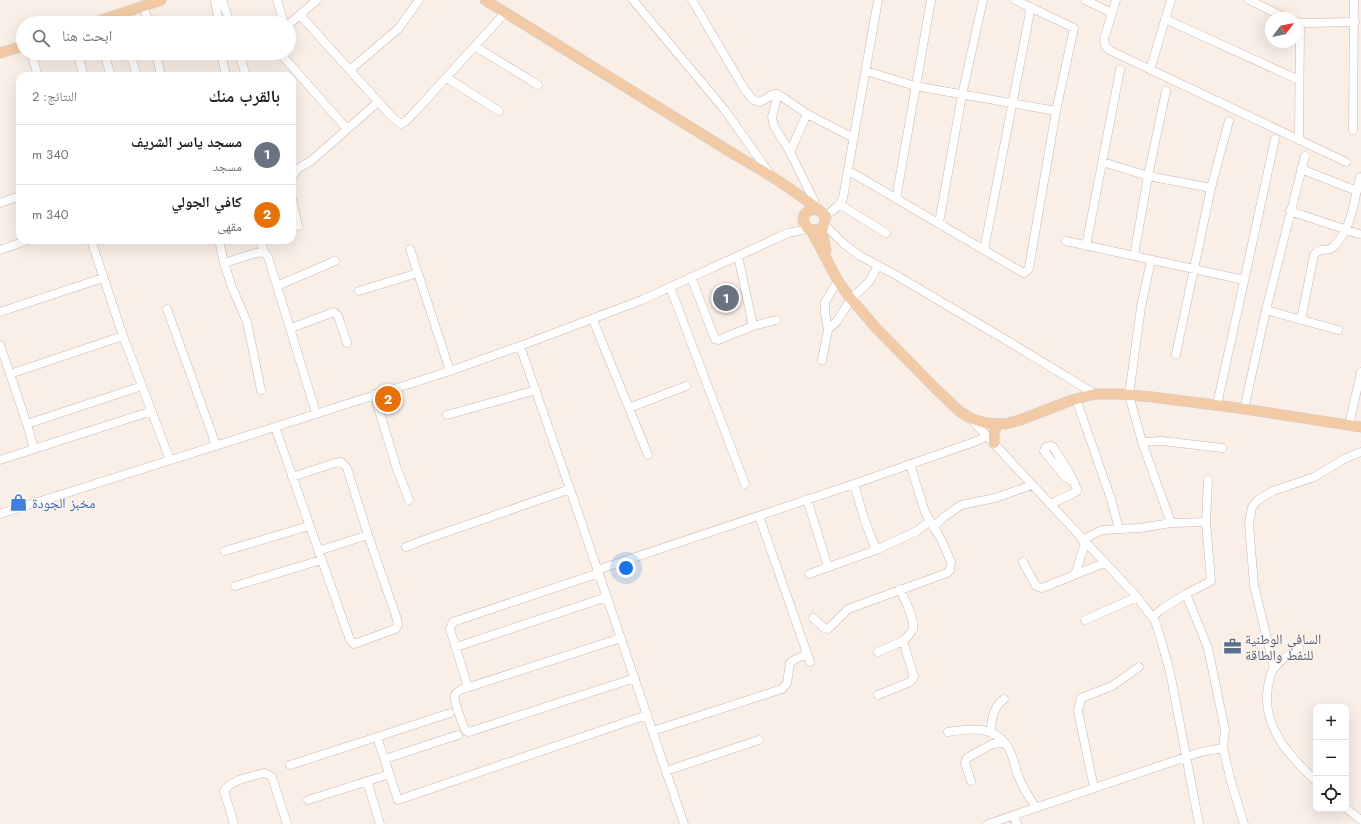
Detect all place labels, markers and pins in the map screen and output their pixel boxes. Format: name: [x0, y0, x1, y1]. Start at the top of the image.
pin: 1: [713, 283, 739, 313]
pin: 2: [375, 384, 401, 414]
shop icon: مخبز الجودة: [9, 493, 29, 513]
place label: مخبز الجودة: [32, 493, 95, 513]
place label: السافي الوطنية للنفط والطاقة: [1245, 629, 1321, 665]
office icon: السافي الوطنية للنفط والطاقة: [1222, 637, 1242, 657]

